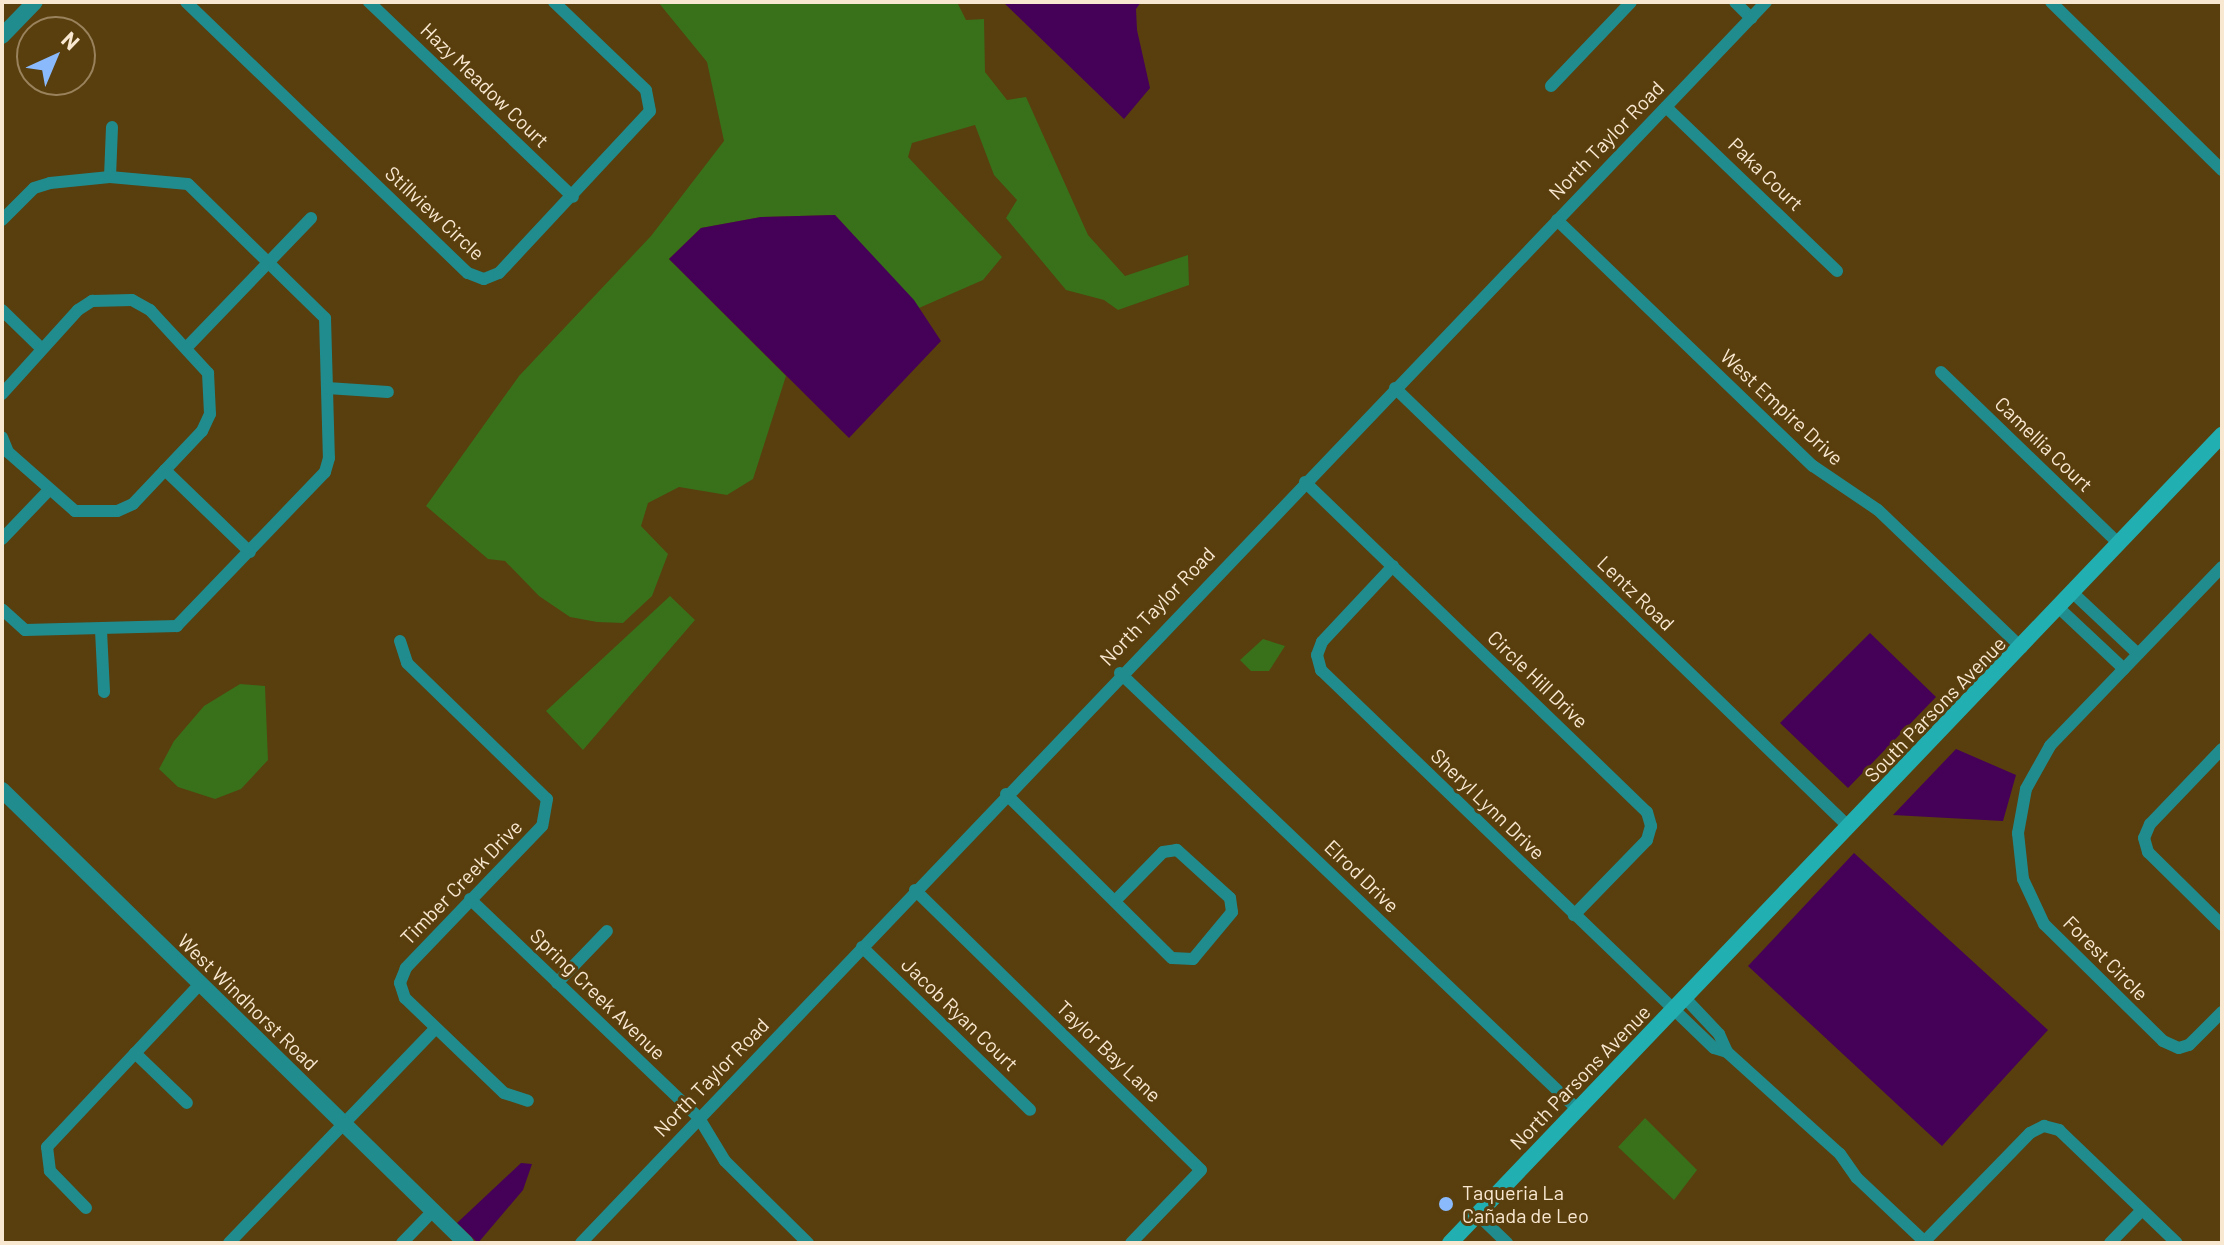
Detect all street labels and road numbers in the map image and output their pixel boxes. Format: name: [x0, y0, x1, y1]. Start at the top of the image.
street label: Hazy Meadow Court: [416, 18, 554, 152]
street label: North Taylor Road: [1543, 76, 1669, 204]
street label: Paka Court: [1724, 132, 1808, 216]
street label: Stillview Circle: [380, 161, 490, 265]
street label: West Empire Drive: [1716, 344, 1848, 470]
street label: Camellia Court: [1990, 391, 2098, 497]
street label: North Taylor Road: [1094, 542, 1220, 670]
street label: Lentz Road: [1593, 551, 1679, 635]
street label: Circle Hill Drive: [1483, 625, 1593, 733]
street label: South Parsons Avenue: [1859, 631, 2011, 787]
street label: Sheryl Lynn Drive: [1426, 744, 1550, 864]
street label: Timber Creek Drive: [395, 814, 527, 950]
street label: Elrod Drive: [1320, 835, 1404, 917]
street label: Forest Circle: [2059, 911, 2153, 1005]
street label: Spring Creek Avenue: [525, 923, 671, 1065]
street label: West Windhorst Road: [173, 929, 323, 1075]
street label: Jacob Ryan Court: [897, 952, 1023, 1076]
street label: Taylor Bay Lane: [1052, 995, 1166, 1107]
street label: North Parsons Avenue: [1505, 1000, 1655, 1154]
street label: North Taylor Road: [648, 1013, 774, 1141]

